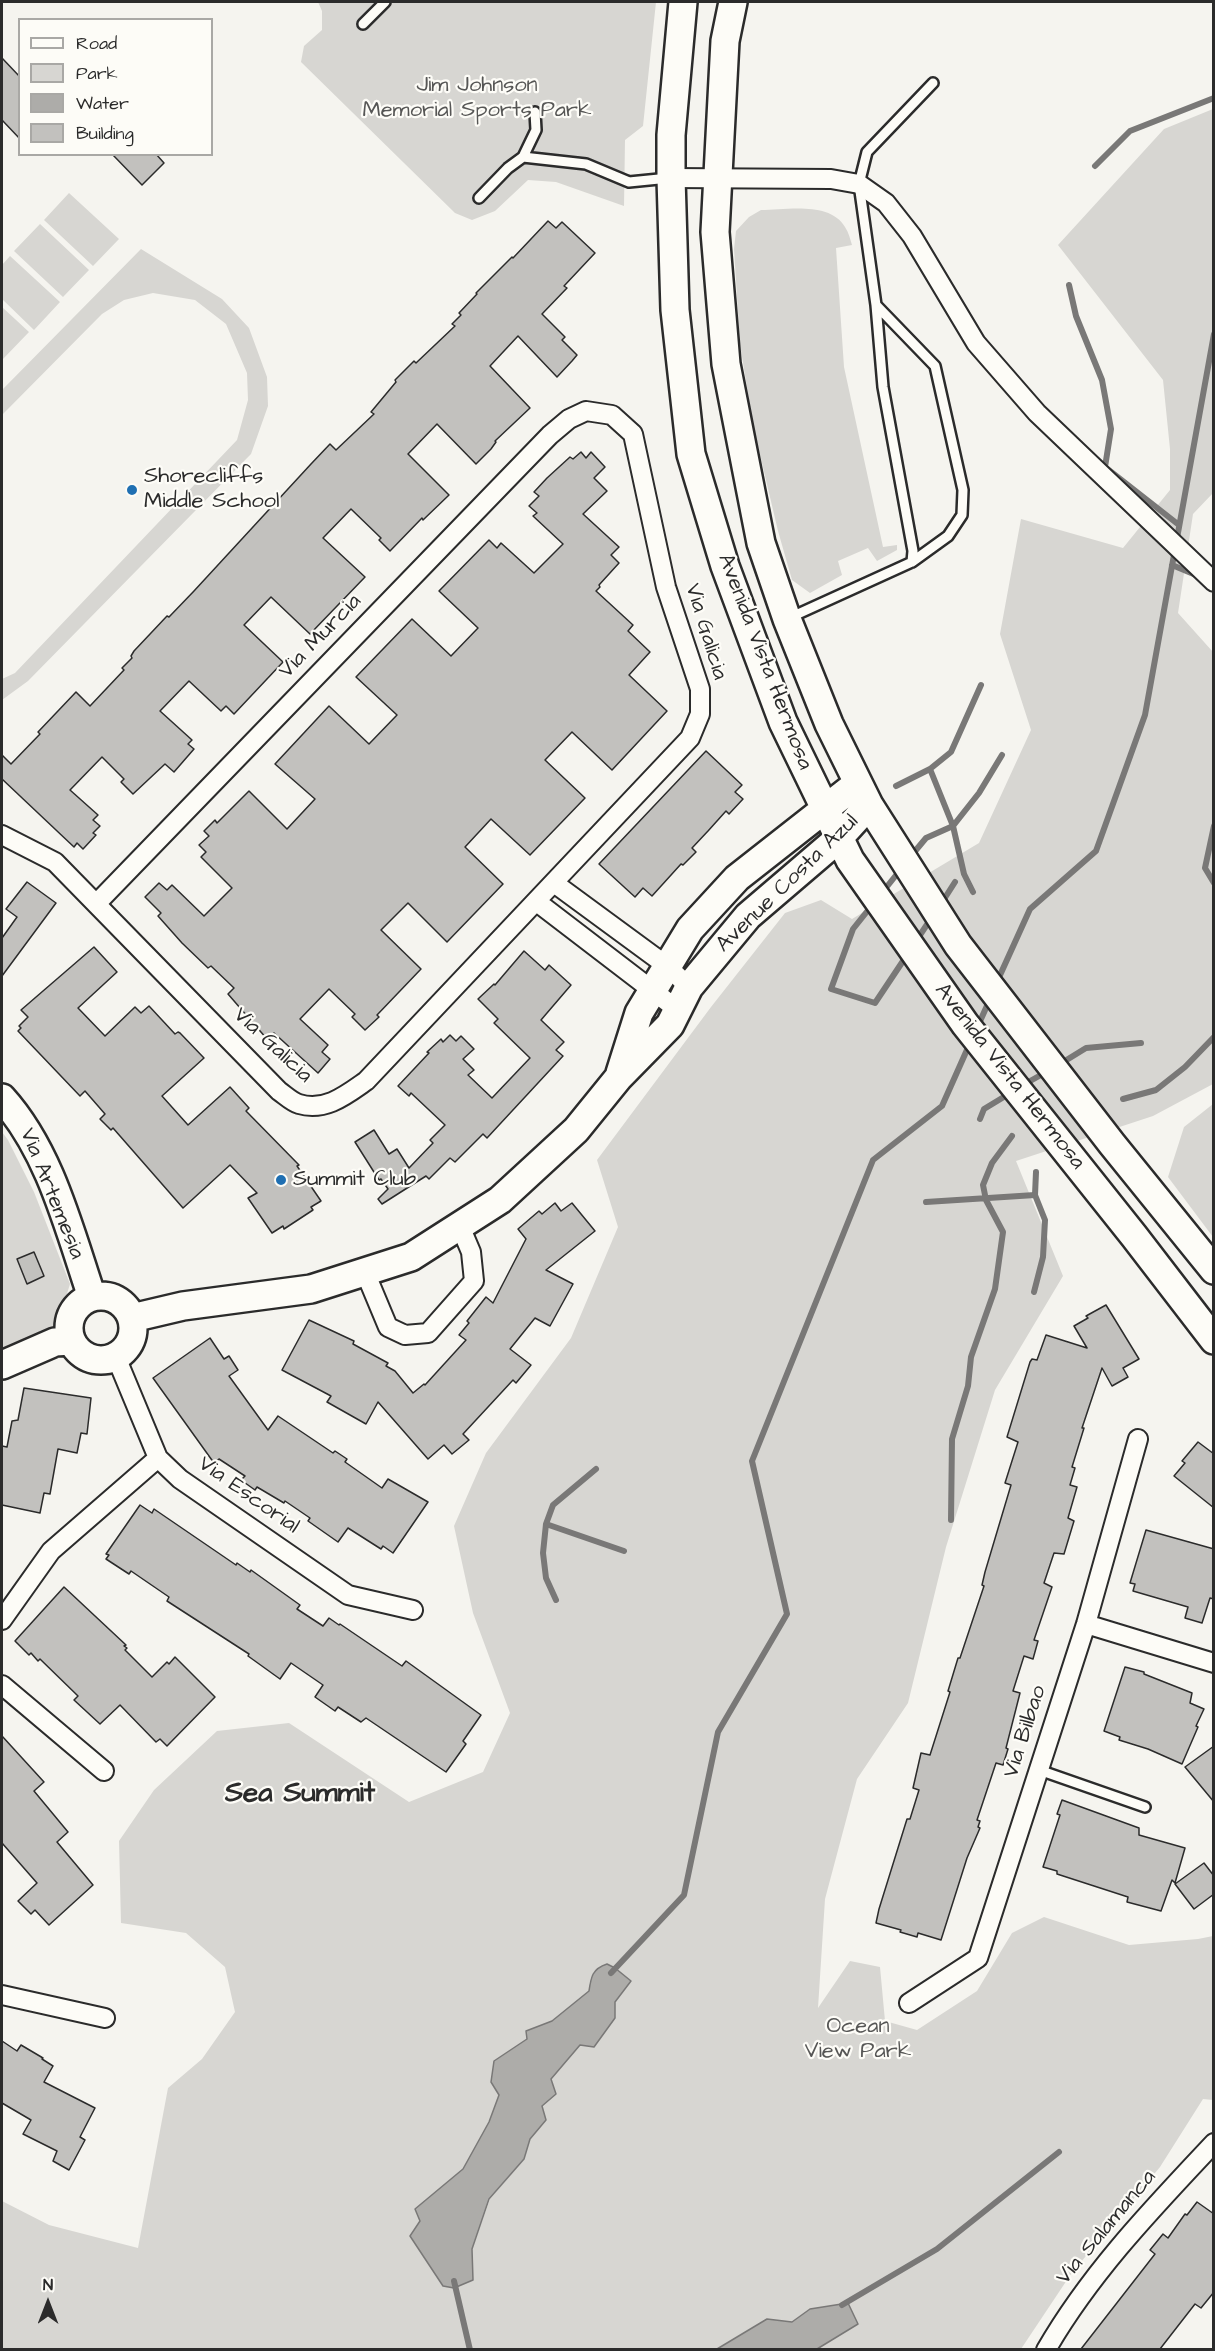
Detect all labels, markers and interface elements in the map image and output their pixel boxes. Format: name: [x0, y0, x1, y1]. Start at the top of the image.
legend: [18, 18, 213, 156]
text: Road: [76, 31, 117, 56]
text: Park: [76, 61, 118, 86]
park label: Jim Johnson Memorial Sports Park: [362, 73, 592, 124]
text: Water: [76, 91, 129, 116]
text: Building: [76, 121, 134, 146]
place label: Shorecliffs Middle School: [144, 464, 279, 516]
marker: Shorecliffs Middle School: [125, 483, 139, 497]
street label: Avenida Vista Hermosa: [711, 550, 817, 774]
street label: Via Galicia: [678, 581, 732, 683]
street label: Via Murcia: [274, 589, 368, 685]
street label: Avenue Costa Azul: [711, 809, 865, 959]
street label: Avenida Vista Hermosa: [928, 979, 1090, 1175]
street label: Via Galicia: [227, 1003, 317, 1089]
street label: Via Artemesia: [13, 1125, 89, 1263]
place label: Summit Club: [293, 1167, 416, 1193]
marker: Summit Club: [274, 1173, 288, 1187]
street label: Via Escorial: [192, 1451, 304, 1541]
street label: Via Bilbao: [999, 1683, 1053, 1781]
district label: Sea Summit: [225, 1778, 375, 1812]
park label: Ocean View Park: [805, 2014, 911, 2066]
street label: Via Salamanca: [1051, 2165, 1163, 2291]
north arrow: [18, 2273, 78, 2333]
text: N: [43, 2274, 53, 2296]

